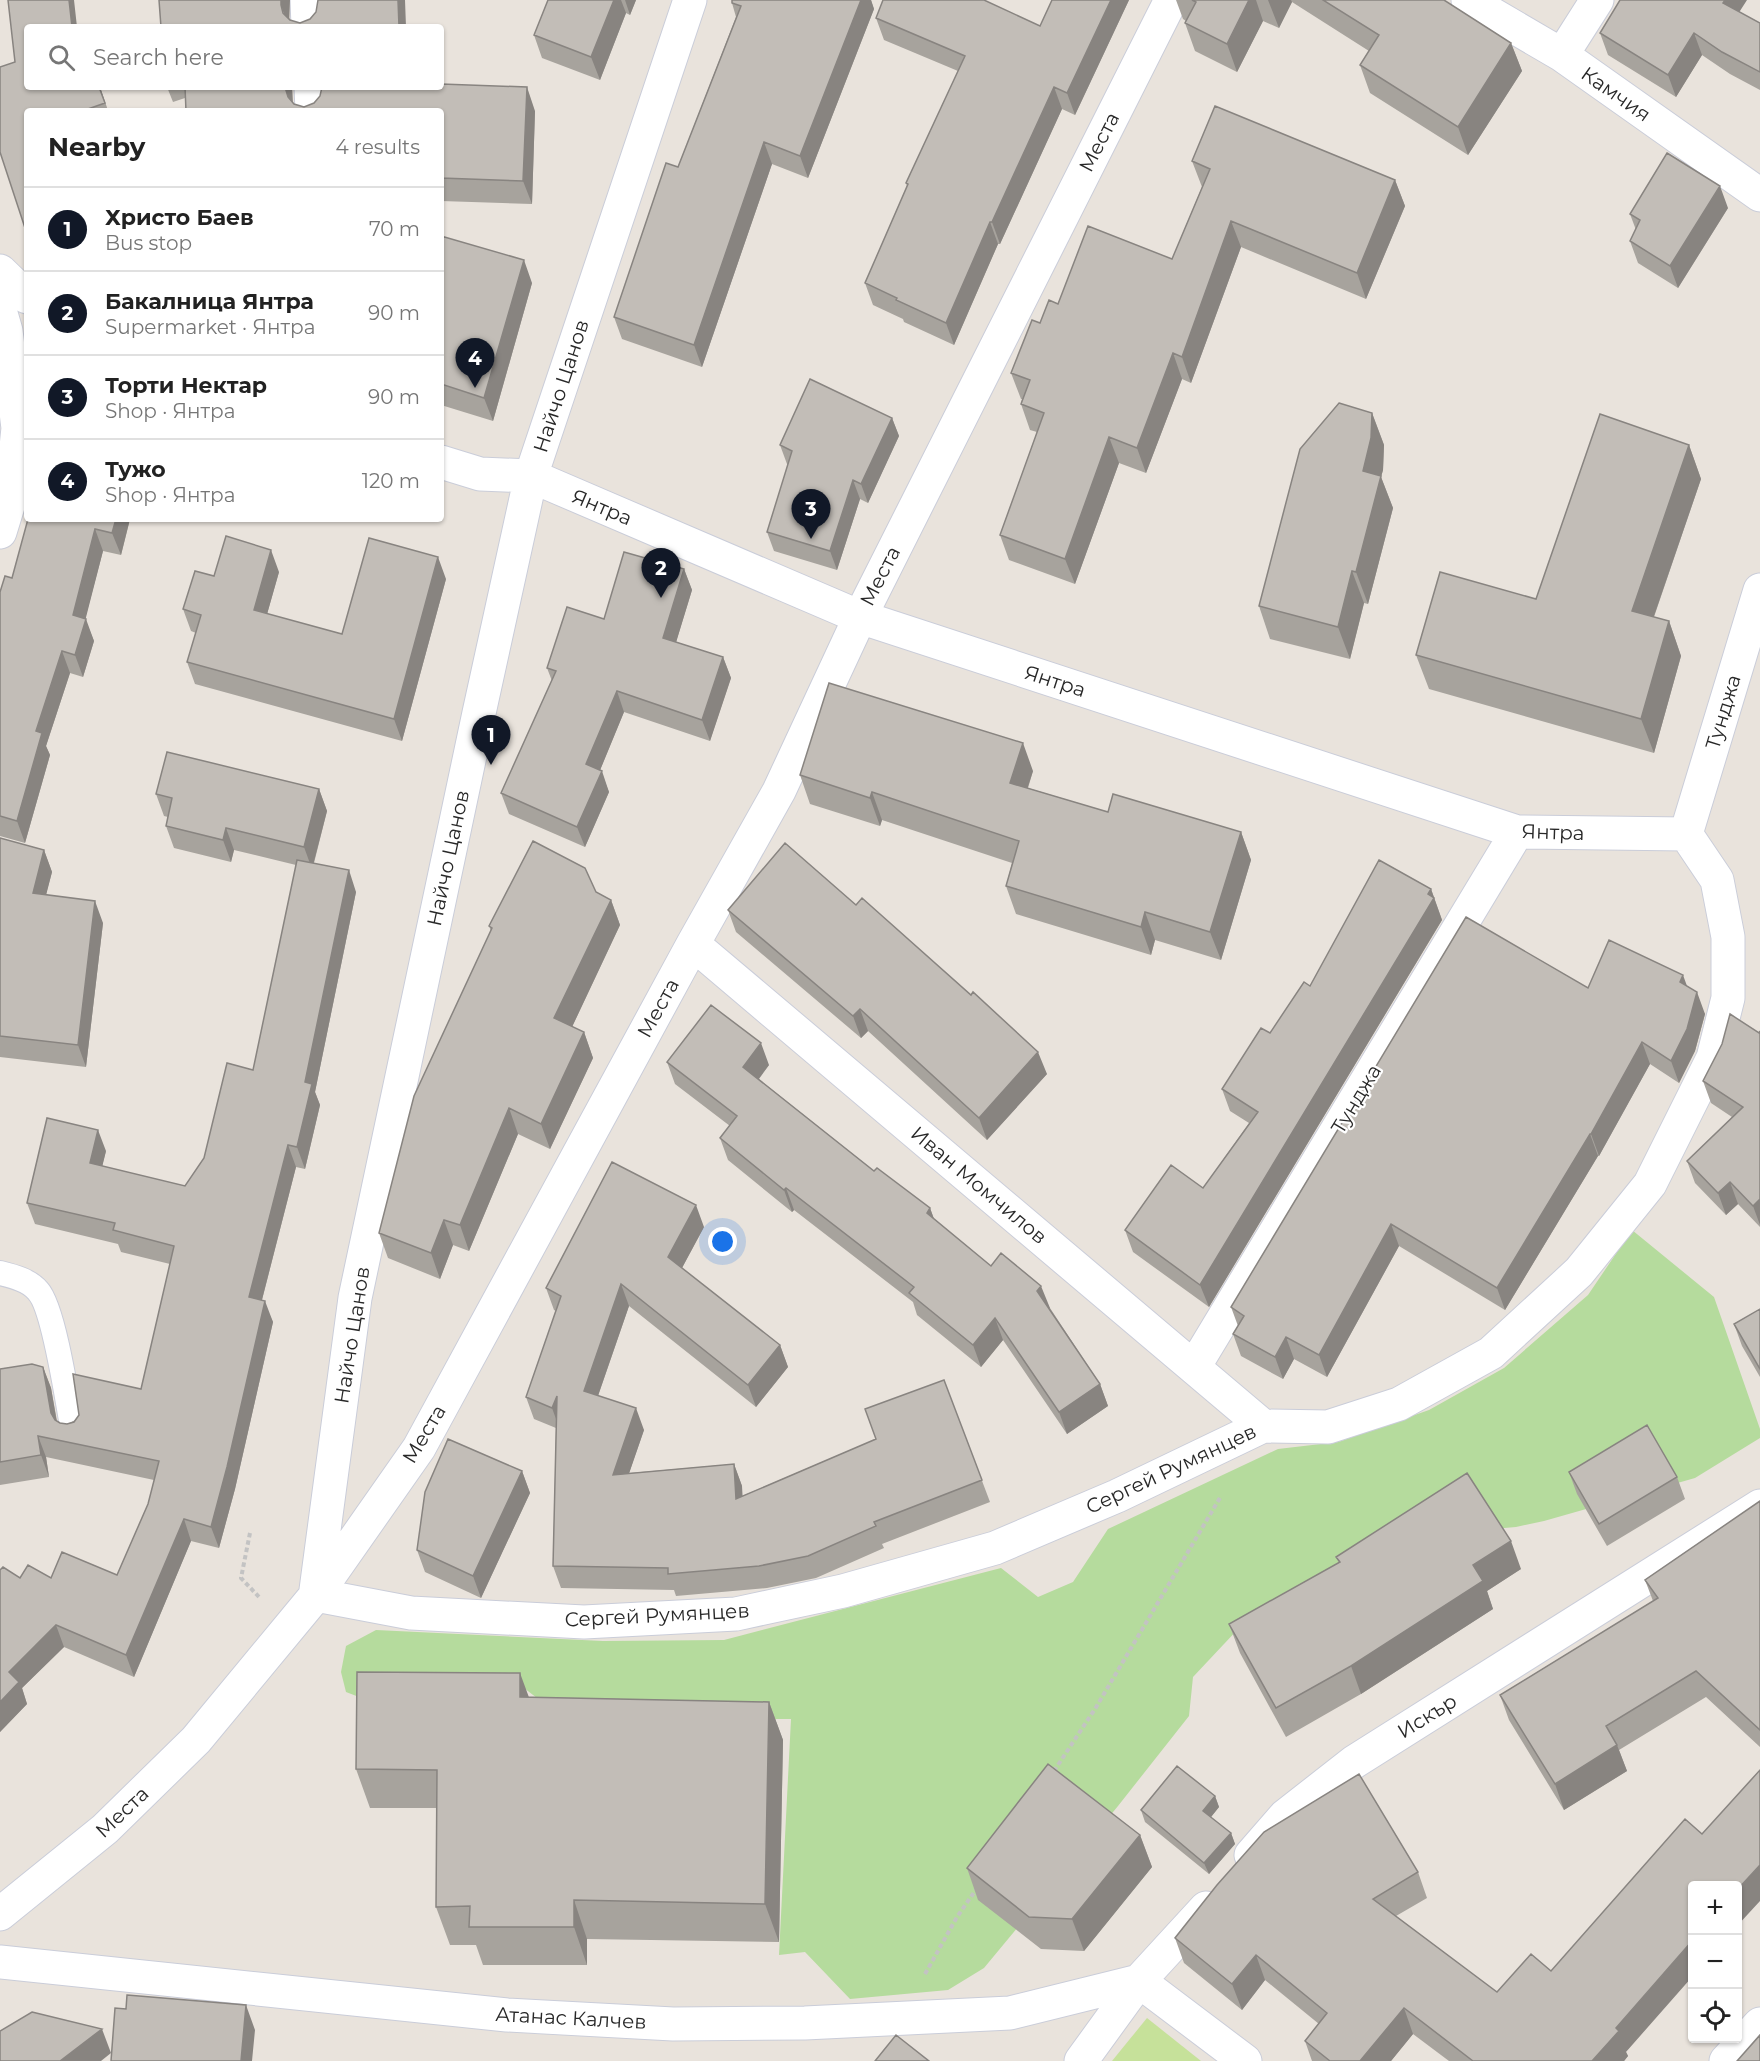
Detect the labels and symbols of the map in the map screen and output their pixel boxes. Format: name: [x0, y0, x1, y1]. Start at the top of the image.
street label: Камчия: [1577, 62, 1655, 126]
street label: Места: [1074, 108, 1124, 176]
street label: Найчо Цанов: [528, 316, 594, 456]
pin: 4: [456, 338, 494, 388]
street label: Янтра: [568, 484, 636, 530]
pin: 3: [792, 490, 830, 539]
street label: Места: [855, 542, 905, 610]
pin: 2: [642, 548, 680, 598]
street label: Янтра: [1021, 660, 1089, 702]
street label: Тунджа: [1700, 672, 1746, 752]
pin: 1: [472, 716, 510, 765]
street label: Найчо Цанов: [422, 788, 474, 928]
street label: Янтра: [1521, 819, 1585, 845]
street label: Места: [632, 974, 684, 1042]
street label: Тунджа: [1326, 1060, 1386, 1138]
street label: Иван Момчилов: [906, 1121, 1052, 1249]
your location: [708, 1227, 737, 1256]
street label: Найчо Цанов: [329, 1265, 375, 1405]
street label: Места: [397, 1400, 451, 1468]
street label: Сергей Румянцев: [1082, 1419, 1260, 1519]
street label: Сергей Румянцев: [564, 1598, 750, 1632]
street label: Искър: [1393, 1689, 1461, 1743]
street label: Места: [90, 1781, 154, 1843]
street label: Атанас Калчев: [495, 2002, 647, 2034]

